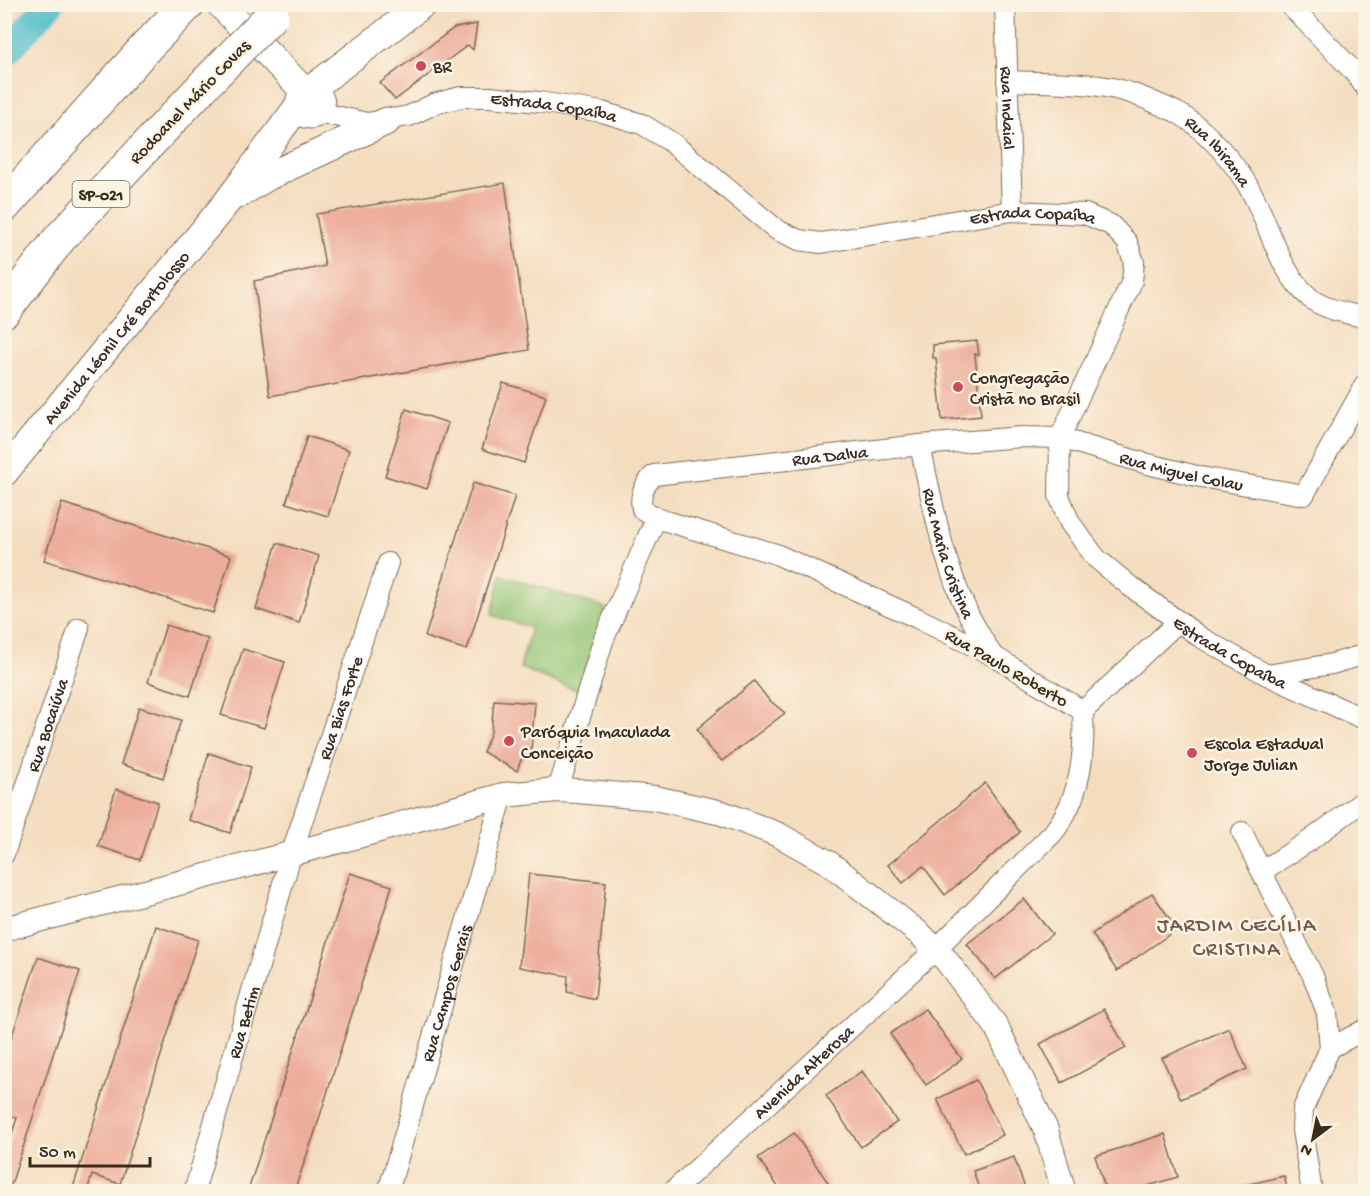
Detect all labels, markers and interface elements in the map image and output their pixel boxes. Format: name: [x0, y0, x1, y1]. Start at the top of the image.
street label: Rodoanel Mário Covas: [126, 35, 257, 169]
place label: BR: [432, 58, 452, 79]
marker: BR: [414, 59, 428, 73]
street label: Rua Indaial: [994, 66, 1018, 150]
street label: Estrada Copaíba: [489, 89, 620, 129]
street label: Rua Ibirama: [1180, 113, 1255, 193]
road number: SP-021: [72, 181, 130, 207]
street label: Estrada Copaíba: [968, 203, 1100, 231]
street label: Avenida Léonil Cré Bortolosso: [40, 248, 195, 430]
place label: Congregação Cristã no Brasil: [970, 369, 1081, 411]
marker: Congregação Cristã no Brasil: [951, 380, 965, 394]
street label: Rua Dalva: [791, 443, 870, 472]
street label: Rua Miguel Colau: [1116, 448, 1245, 497]
street label: Rua Maria Cristina: [916, 487, 978, 624]
street label: Estrada Copaíba: [1168, 613, 1290, 696]
street label: Rua Paulo Roberto: [940, 625, 1071, 713]
street label: Rua Bias Forte: [315, 653, 370, 763]
street label: Rua Bocaiúva: [24, 675, 75, 775]
place label: Paróquia Imaculada Conceição: [520, 723, 671, 765]
marker: Paróquia Imaculada Conceição: [502, 734, 516, 748]
place label: Escola Estadual Jorge Julian: [1204, 735, 1324, 777]
marker: Escola Estadual Jorge Julian: [1185, 746, 1199, 760]
district label: JARDIM CECÍLIA CRISTINA: [1157, 915, 1317, 964]
street label: Rua Campos Gerais: [418, 922, 478, 1065]
street label: Rua Betim: [225, 984, 266, 1061]
street label: Avenida Alterosa: [750, 1021, 860, 1125]
north arrow: [1283, 1109, 1343, 1169]
scale bar: [30, 1130, 150, 1168]
text: N: [1297, 1138, 1316, 1160]
text: 50 m: [39, 1143, 76, 1164]

